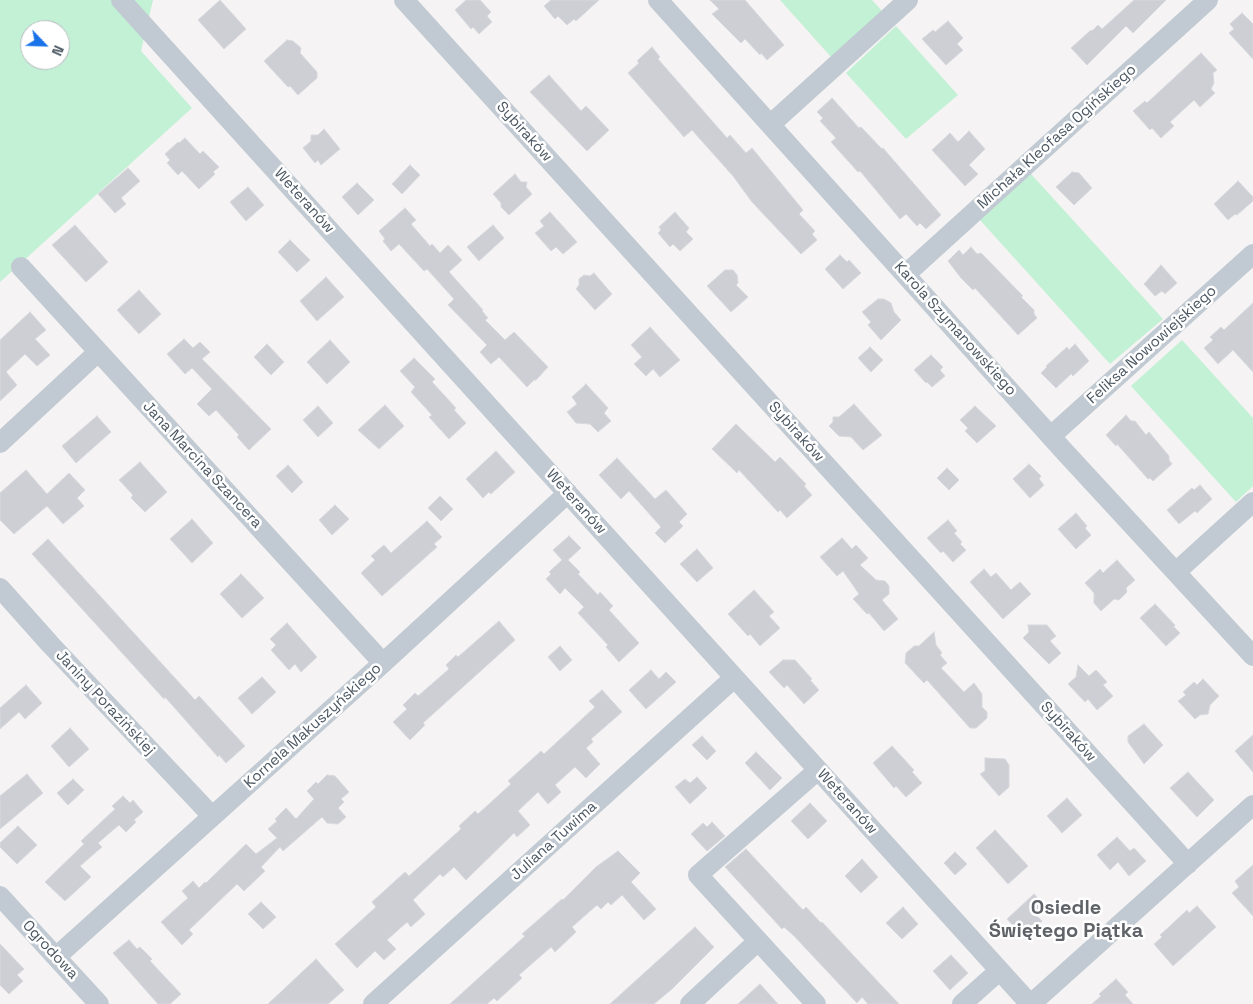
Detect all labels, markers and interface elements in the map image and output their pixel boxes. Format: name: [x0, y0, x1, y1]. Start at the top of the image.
north arrow: [20, 20, 70, 70]
text: N: [48, 43, 68, 59]
street label: Michała Kleofasa Ogińskiego: [974, 61, 1140, 213]
street label: Sybiraków: [492, 98, 556, 166]
street label: Weteranów: [270, 165, 338, 237]
street label: Karola Szymanowskiego: [890, 258, 1020, 400]
street label: Feliksa Nowowiejskiego: [1083, 282, 1221, 408]
street label: Jana Marcina Szancera: [139, 398, 265, 532]
street label: Sybiraków: [764, 398, 828, 466]
street label: Weteranów: [542, 466, 610, 538]
street label: Janiny Porazińskiej: [52, 647, 158, 759]
street label: Kornela Makuszyńskiego: [241, 660, 385, 792]
street label: Sybiraków: [1036, 698, 1100, 766]
street label: Weteranów: [813, 766, 881, 838]
street label: Juliana Tuwima: [507, 798, 601, 884]
district label: Osiedle Świętego Piątka: [989, 897, 1143, 944]
street label: Ogrodowa: [18, 917, 82, 983]

